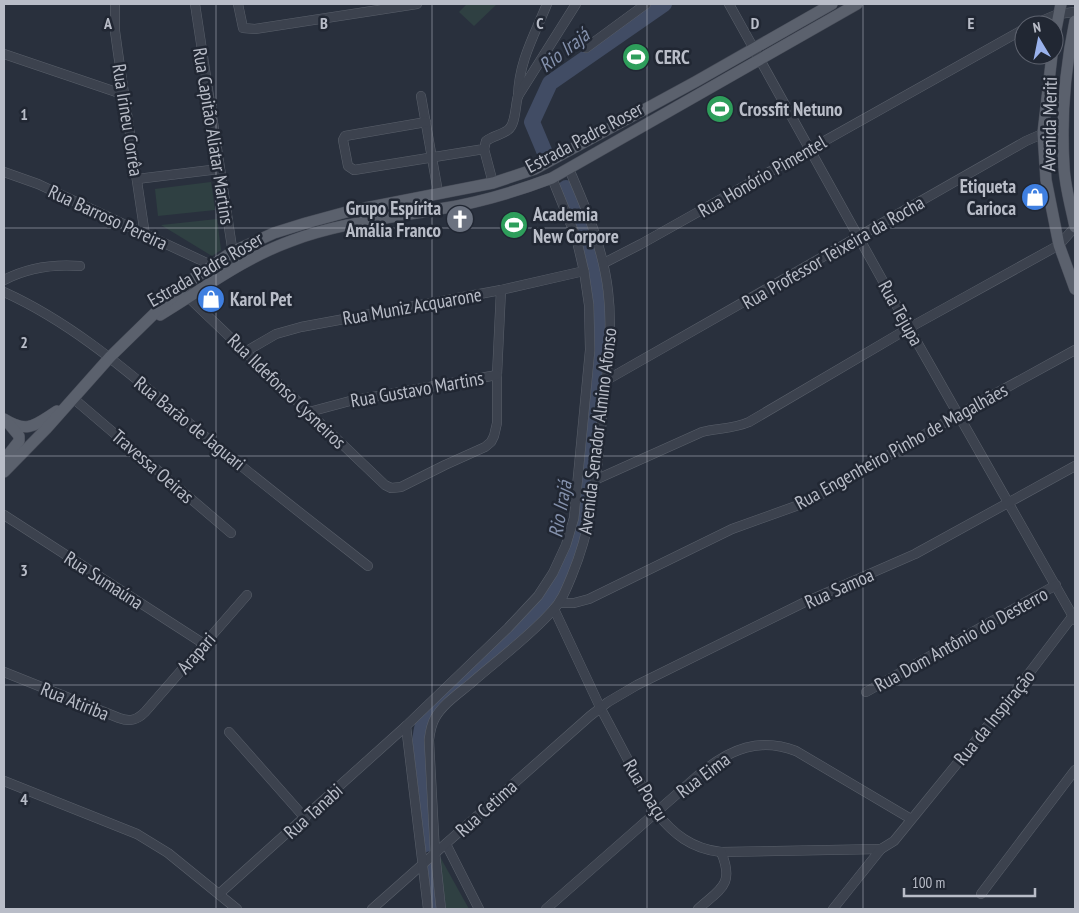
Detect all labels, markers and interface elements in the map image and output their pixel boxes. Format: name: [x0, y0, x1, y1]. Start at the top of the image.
text: A: [103, 13, 113, 33]
text: B: [320, 13, 328, 33]
text: C: [536, 13, 544, 33]
text: D: [751, 13, 760, 33]
text: E: [968, 13, 975, 33]
north arrow: [1014, 15, 1064, 65]
text: N: [1031, 18, 1042, 37]
water label: Rio Irajá: [533, 21, 596, 78]
sports icon: CERC: [621, 42, 651, 72]
place label: CERC: [655, 45, 690, 69]
street label: Rua Capitão Aliatar Martins: [188, 46, 240, 226]
street label: Rua Irineu Corrêa: [107, 62, 149, 178]
street label: Avenida Meriti: [1036, 77, 1062, 171]
sports icon: Crossfit Netuno: [705, 94, 735, 124]
street label: Estrada Padre Roser: [521, 96, 647, 178]
place label: Crossfit Netuno: [739, 97, 842, 121]
text: 1: [20, 104, 28, 124]
street label: Rua Honório Pimentel: [694, 129, 831, 222]
place label: Etiqueta Carioca: [960, 174, 1016, 220]
street label: Rua Barroso Pereira: [45, 179, 171, 255]
shop icon: Etiqueta Carioca: [1020, 182, 1050, 212]
street label: Rua Professor Teixeira da Rocha: [738, 190, 928, 314]
place label: Grupo Espírita Amália Franco: [345, 196, 441, 242]
place label: Academia New Corpore: [532, 202, 619, 248]
church icon: Grupo Espírita Amália Franco: [445, 204, 475, 234]
sports icon: Academia New Corpore: [499, 210, 529, 240]
street label: Estrada Padre Roser: [143, 226, 268, 312]
street label: Rua Tejupa: [873, 276, 929, 350]
street label: Rua Muniz Acquarone: [341, 282, 483, 330]
shop icon: Karol Pet: [196, 284, 226, 314]
place label: Karol Pet: [230, 287, 293, 311]
street label: Avenida Senador Almino Afonso: [572, 326, 622, 536]
street label: Rua Ildefonso Cysneiros: [223, 328, 351, 454]
text: 2: [20, 332, 28, 352]
street label: Rua Gustavo Martins: [348, 365, 486, 413]
street label: Rua Barão de Jaguari: [130, 371, 250, 475]
street label: Rua Engenheiro Pinho de Magalhães: [790, 377, 1012, 515]
street label: Travessa Oeiras: [107, 424, 199, 508]
water label: Rio Irajá: [542, 477, 578, 539]
street label: Rua Sumaúna: [60, 546, 148, 614]
text: 3: [20, 560, 28, 580]
street label: Rua Samoa: [801, 562, 877, 614]
street label: Rua Dom Antônio do Desterro: [870, 581, 1052, 697]
street label: Arapari: [172, 627, 220, 679]
street label: Rua da Inspiração: [948, 664, 1040, 770]
street label: Rua Atiriba: [37, 676, 113, 726]
street label: Rua Eima: [671, 747, 735, 803]
street label: Rua Poaçu: [618, 755, 674, 825]
street label: Rua Cetima: [450, 774, 522, 842]
street label: Rua Tanabi: [278, 778, 348, 844]
text: 4: [20, 789, 28, 809]
scale bar: [904, 866, 1035, 898]
text: 100 m: [912, 873, 945, 892]

